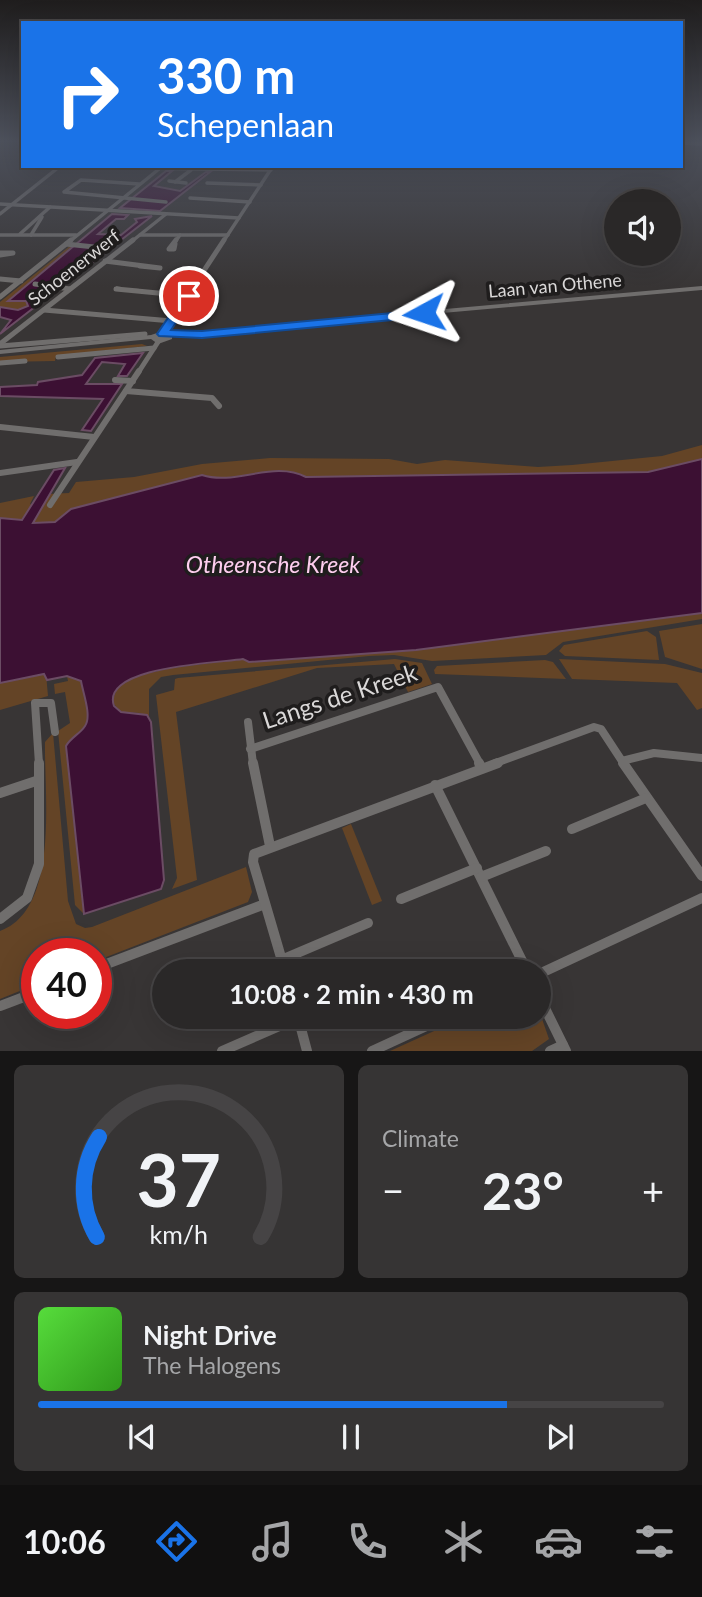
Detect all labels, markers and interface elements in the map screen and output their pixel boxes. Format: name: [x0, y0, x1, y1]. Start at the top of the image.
text: 330 m: [157, 46, 295, 104]
icon: right: [42, 49, 133, 140]
text: Schepenlaan: [157, 105, 334, 144]
map controls: [604, 189, 681, 266]
button: sound: [604, 189, 681, 266]
street label: Schoenerwerf: [23, 224, 124, 310]
pin: [159, 266, 219, 326]
street label: Laan van Othene: [487, 268, 623, 302]
position arrow: [387, 276, 461, 350]
icon: arrive: [170, 277, 208, 315]
water label: Otheensche Kreek: [186, 550, 361, 578]
street label: Langs de Kreek: [259, 657, 421, 734]
speed limit sign: 40: [21, 938, 112, 1029]
text: 10:08 · 2 min · 430 m: [229, 978, 474, 1010]
text: Climate: [382, 1124, 459, 1152]
text: 37: [137, 1136, 221, 1224]
text: 23°: [482, 1159, 564, 1221]
text: −: [382, 1167, 404, 1213]
text: +: [642, 1167, 664, 1213]
text: km/h: [150, 1219, 208, 1249]
text: Night Drive: [143, 1319, 277, 1351]
text: The Halogens: [143, 1351, 281, 1379]
icon: previous: [123, 1418, 161, 1456]
icon: pause: [332, 1418, 370, 1456]
icon: next: [541, 1418, 579, 1456]
icon: directions: [152, 1517, 201, 1566]
icon: music: [248, 1517, 297, 1566]
icon: phone: [343, 1517, 392, 1566]
icon: climate: [439, 1517, 488, 1566]
icon: car: [534, 1517, 583, 1566]
icon: filters: [630, 1517, 679, 1566]
text: 10:06: [23, 1522, 106, 1561]

